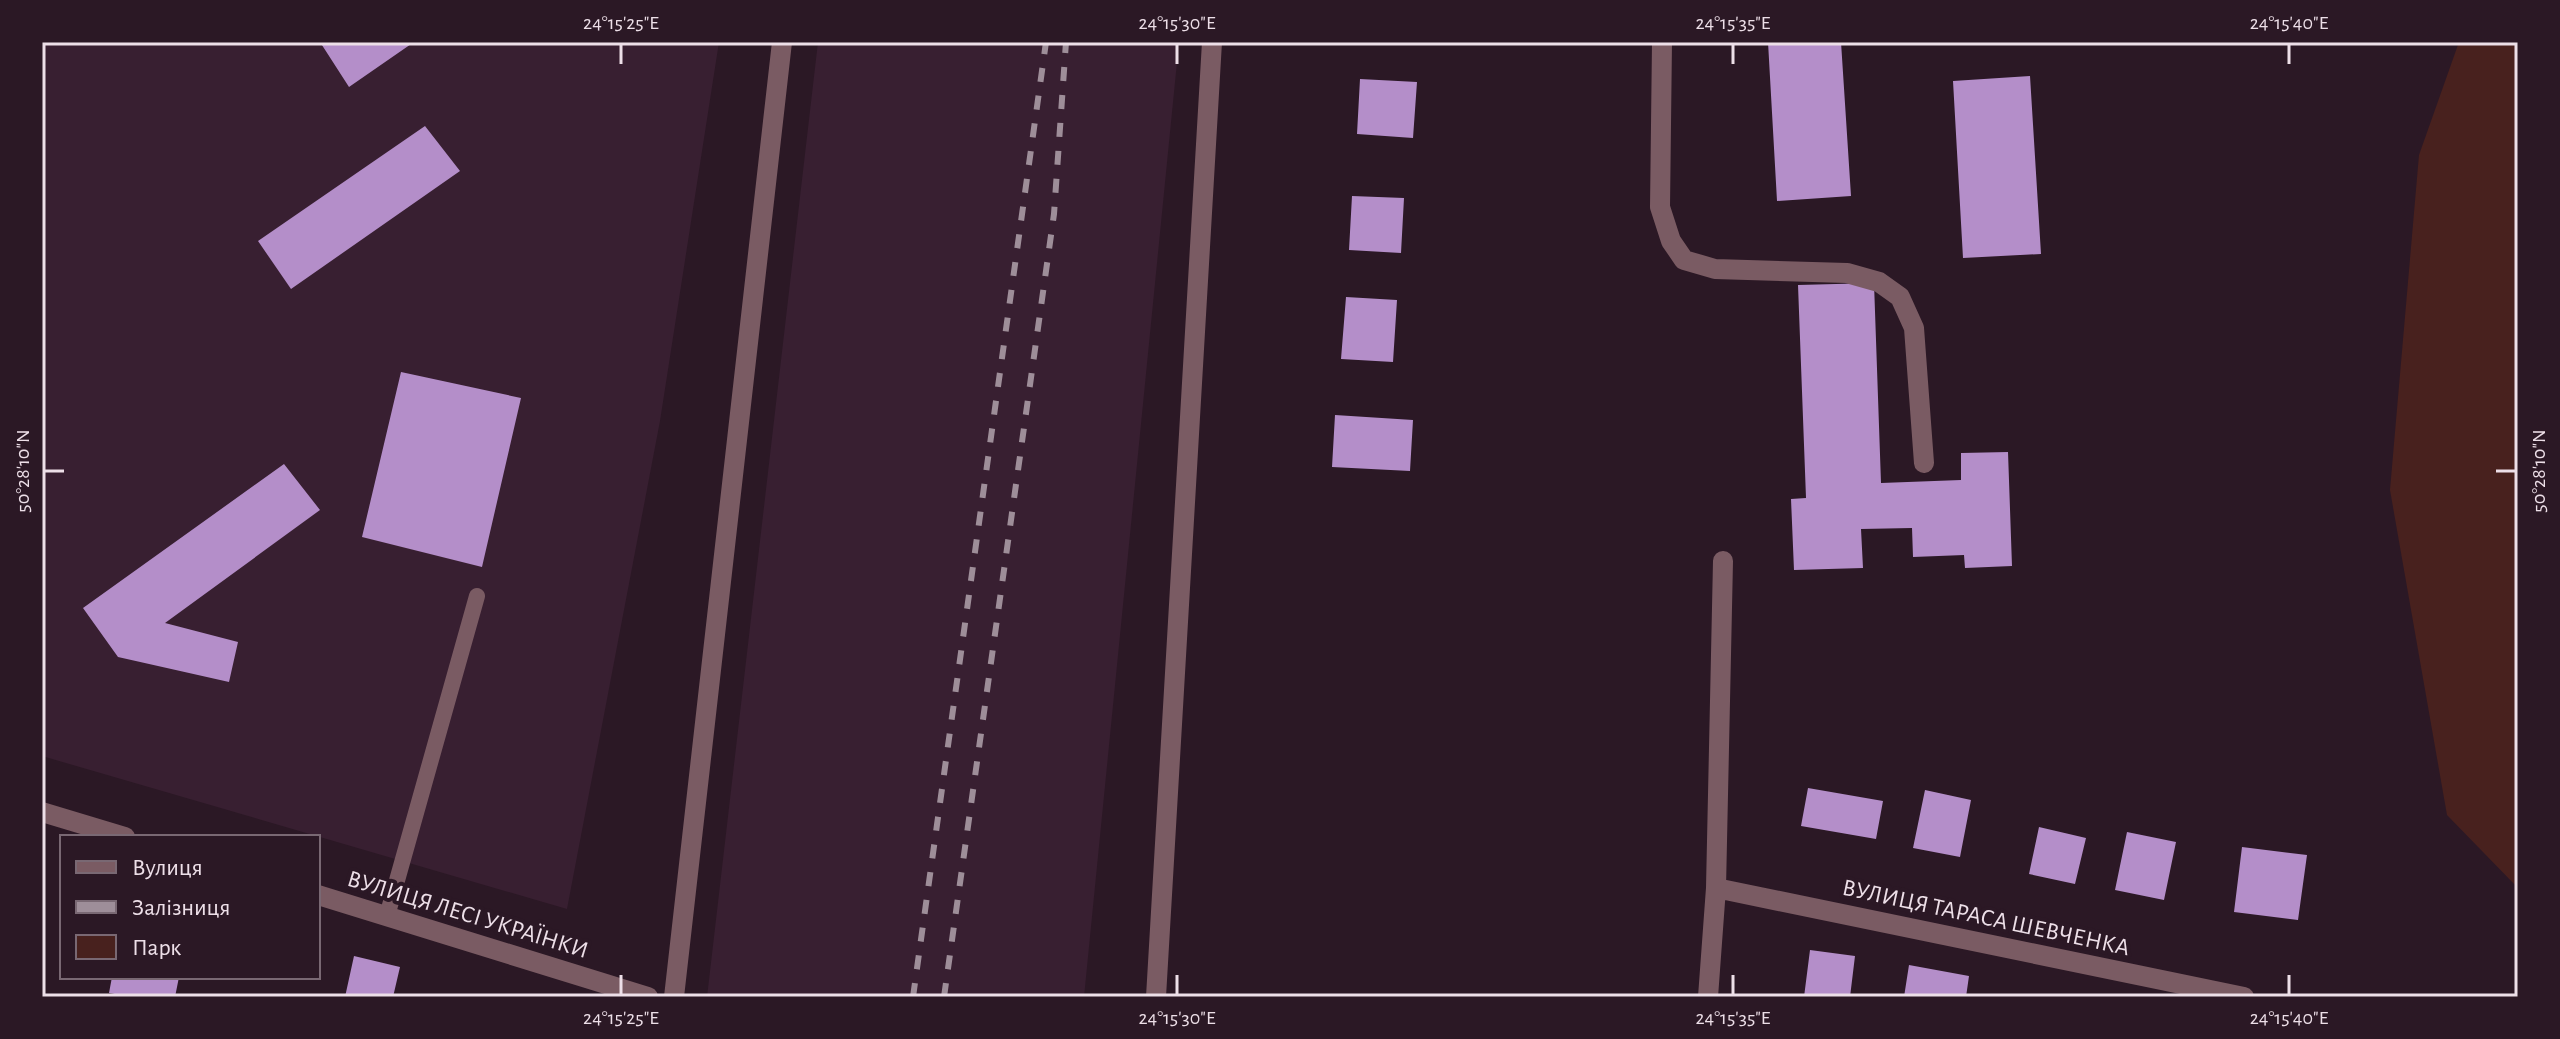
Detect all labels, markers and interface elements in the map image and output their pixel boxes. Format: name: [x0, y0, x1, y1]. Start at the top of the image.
text: 24°15'25"E: [583, 13, 659, 33]
text: 24°15'30"E: [1138, 13, 1216, 33]
text: 24°15'35"E: [1696, 13, 1771, 33]
text: 24°15'40"E: [2250, 13, 2329, 33]
text: 50°28'10"N: [13, 429, 33, 513]
text: 50°28'10"N: [2529, 429, 2549, 513]
legend: [60, 835, 320, 979]
text: Вулиця: [132, 856, 203, 880]
street label: ВУЛИЦЯ ЛЕСІ УКРАЇНКИ: [344, 866, 591, 963]
street label: ВУЛИЦЯ ТАРАСА ШЕВЧЕНКА: [1840, 876, 2132, 960]
text: Залізниця: [132, 896, 230, 920]
text: Парк: [132, 936, 181, 960]
text: 24°15'25"E: [583, 1008, 659, 1028]
text: 24°15'30"E: [1138, 1008, 1216, 1028]
text: 24°15'35"E: [1696, 1008, 1771, 1028]
text: 24°15'40"E: [2250, 1008, 2329, 1028]

